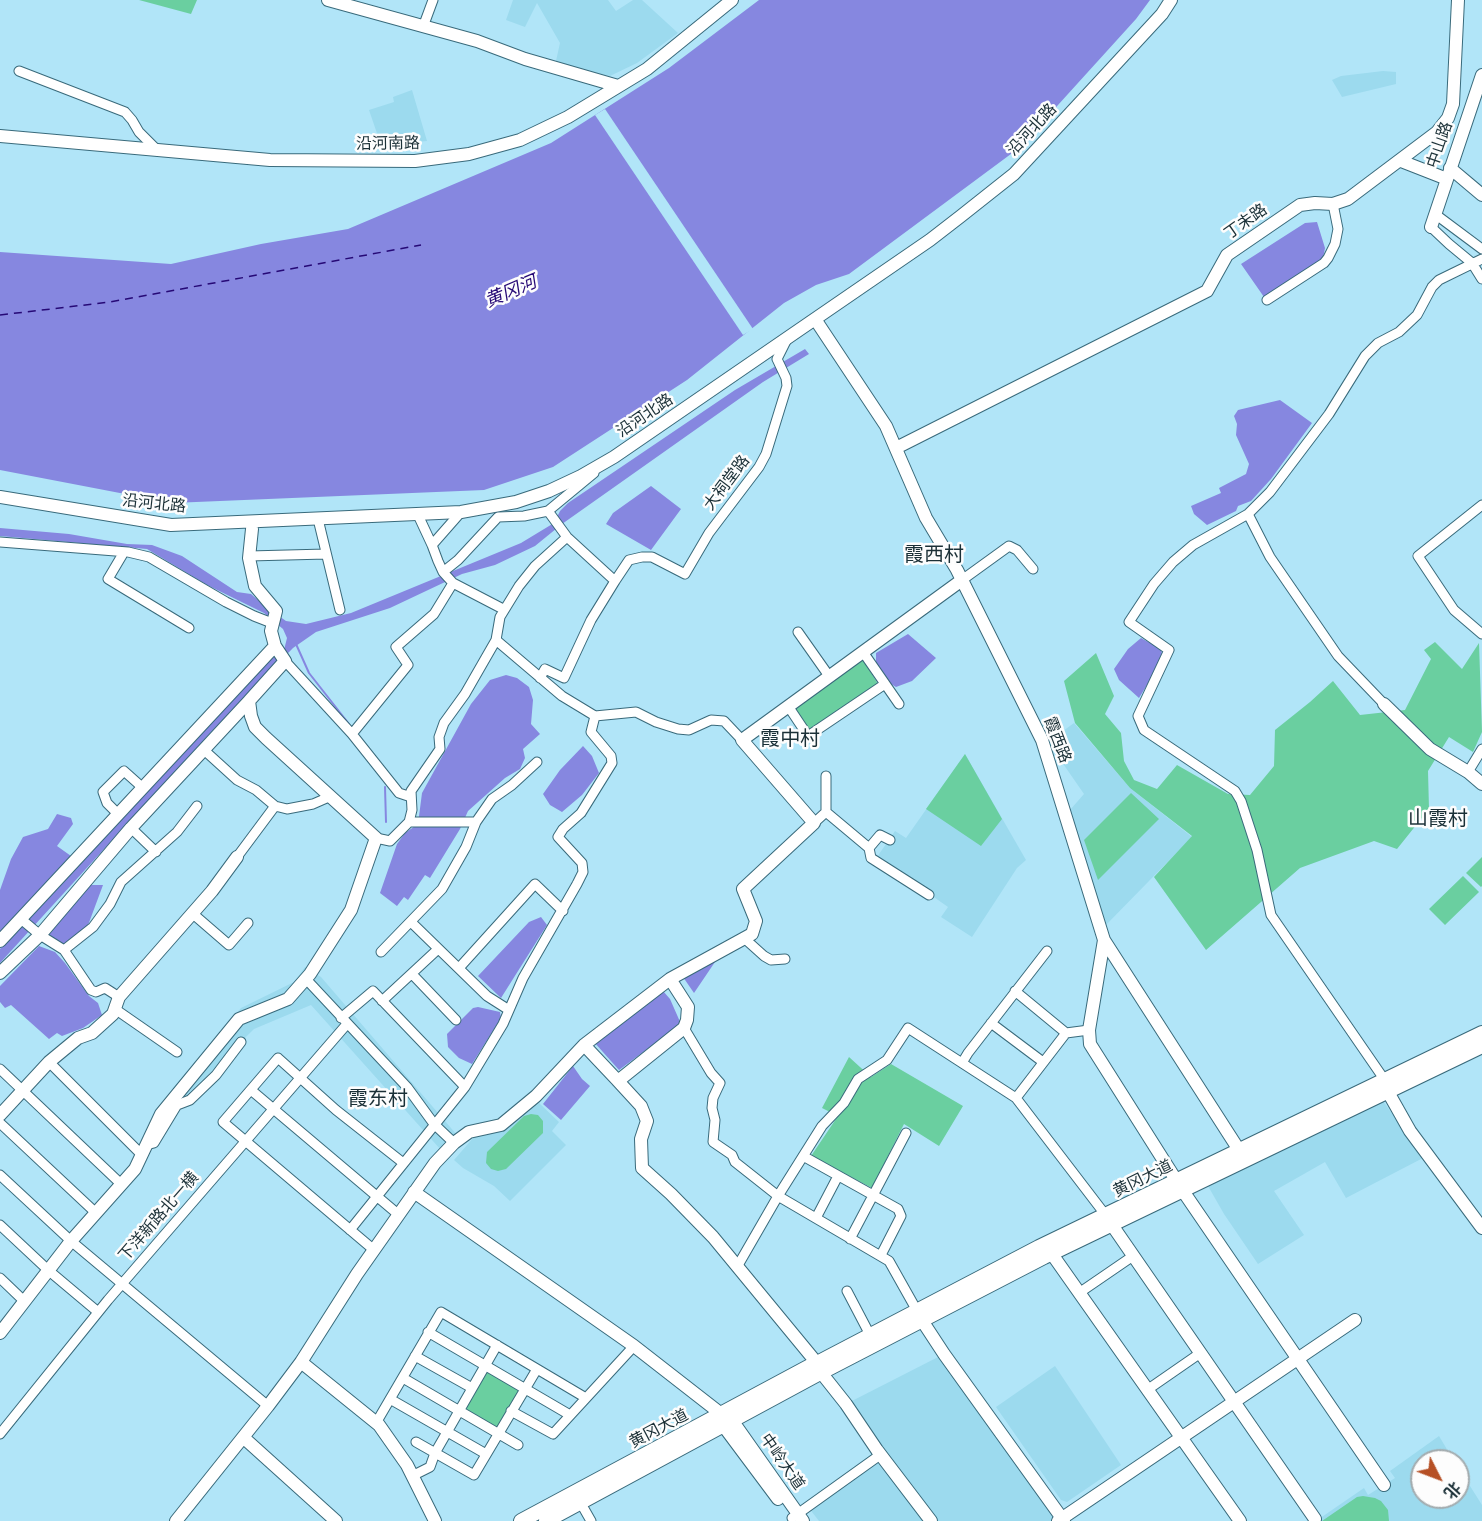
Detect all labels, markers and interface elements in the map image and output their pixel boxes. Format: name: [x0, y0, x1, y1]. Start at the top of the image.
street label: 沿河北路: [1003, 100, 1061, 160]
street label: 中山路: [1423, 119, 1457, 171]
street label: 沿河南路: [356, 134, 420, 154]
street label: 丁未路: [1221, 200, 1271, 244]
water label: 黄冈河: [482, 272, 540, 312]
street label: 沿河北路: [613, 390, 677, 442]
street label: 大祠堂路: [700, 452, 754, 514]
street label: 沿河北路: [121, 491, 187, 517]
district label: 霞西村: [904, 543, 964, 567]
street label: 霞西路: [1039, 714, 1075, 766]
district label: 霞中村: [760, 727, 820, 751]
district label: 山霞村: [1408, 807, 1468, 831]
district label: 霞东村: [348, 1087, 408, 1111]
street label: 黄冈大道: [1110, 1156, 1176, 1202]
street label: 下洋新路北一横: [115, 1168, 203, 1266]
street label: 黄冈大道: [626, 1406, 692, 1452]
street label: 中岭大道: [756, 1430, 808, 1494]
north arrow: [1410, 1449, 1470, 1509]
text: 北: [1440, 1478, 1465, 1502]

